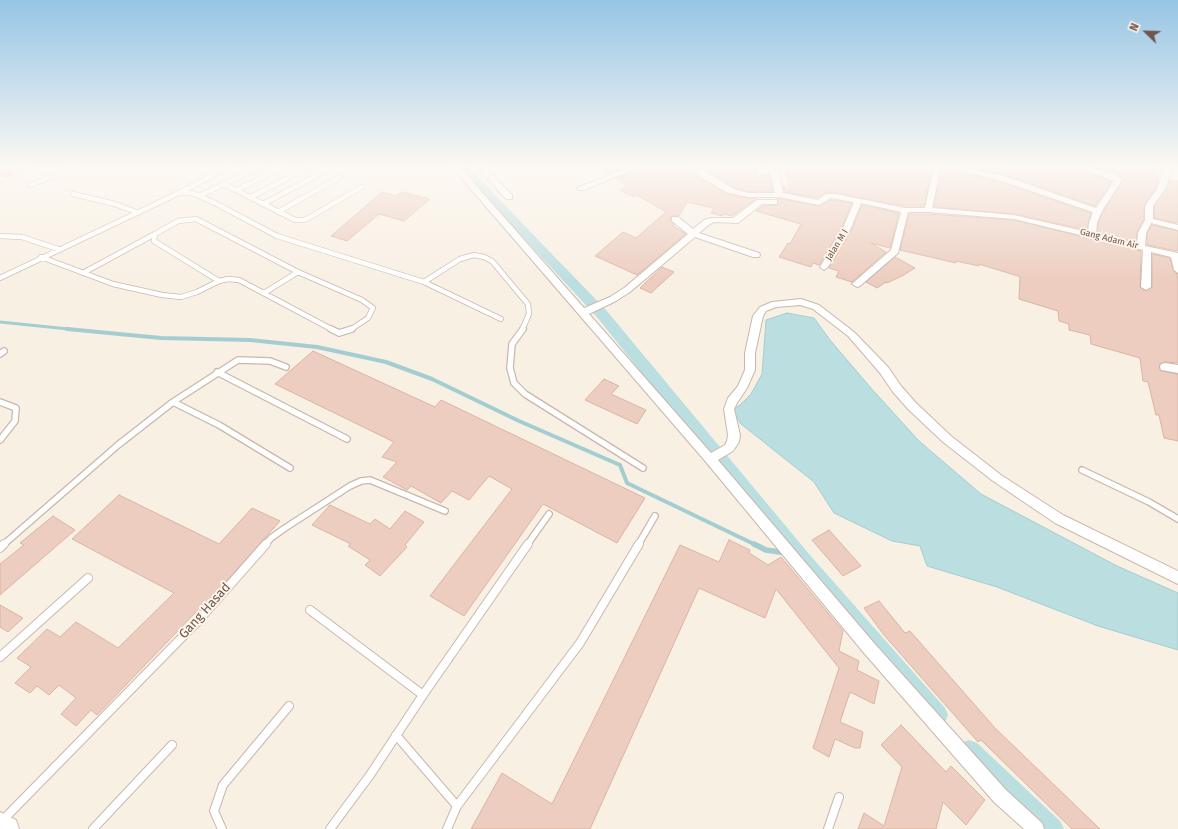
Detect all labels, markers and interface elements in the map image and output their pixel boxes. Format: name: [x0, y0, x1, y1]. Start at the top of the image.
north arrow: [1126, 12, 1166, 52]
text: N: [1127, 21, 1142, 33]
street label: Jalan M I: [823, 227, 851, 263]
street label: Gang Adam Air: [1079, 227, 1139, 251]
street label: Gang Hasad: [176, 580, 234, 642]

